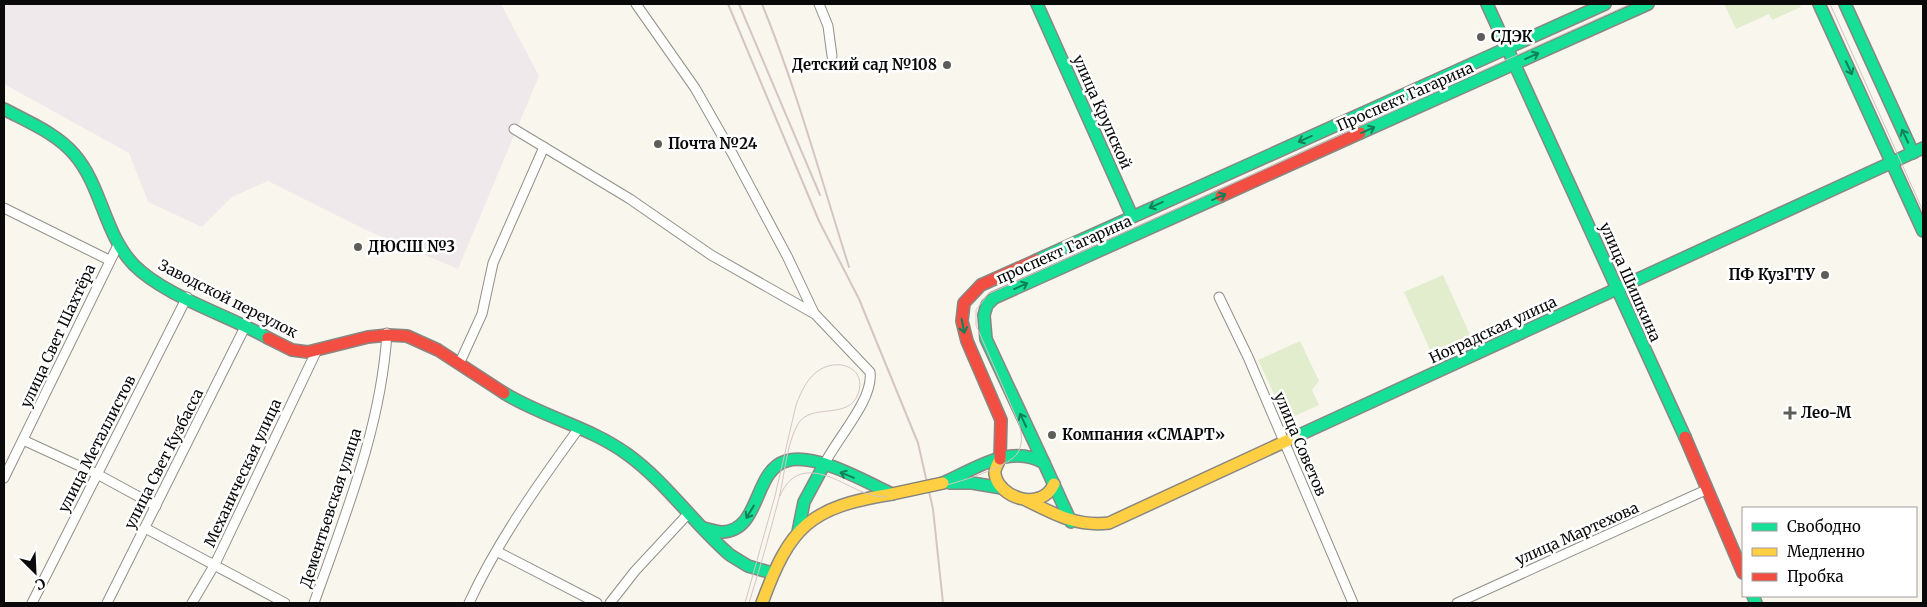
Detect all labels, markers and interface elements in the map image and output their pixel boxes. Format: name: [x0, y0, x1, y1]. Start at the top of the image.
place label: СДЭК: [1491, 27, 1533, 46]
marker: СДЭК: [1475, 31, 1487, 43]
one-way arrow: [1524, 51, 1539, 61]
street label: улица Крупской: [1069, 52, 1136, 172]
place label: Детский сад №108: [792, 55, 937, 74]
street label: Проспект Гагарина: [1333, 58, 1476, 135]
marker: Детский сад №108: [941, 59, 953, 71]
one-way arrow: [1845, 60, 1855, 75]
one-way arrow: [1360, 125, 1375, 135]
one-way arrow: [1899, 129, 1909, 144]
place label: Почта №24: [668, 134, 758, 153]
one-way arrow: [1298, 134, 1313, 144]
marker: Почта №24: [652, 138, 664, 150]
one-way arrow: [1211, 192, 1226, 201]
one-way arrow: [1149, 200, 1164, 210]
street label: проспект Гагарина: [993, 211, 1135, 288]
street label: улица Шишкина: [1596, 219, 1665, 344]
place label: ДЮСШ №3: [368, 237, 455, 256]
marker: ДЮСШ №3: [352, 241, 364, 253]
street label: Заводской переулок: [156, 255, 301, 342]
street label: улица Свет Шахтёра: [16, 261, 99, 411]
place label: ПФ КузГТУ: [1729, 265, 1815, 284]
marker: ПФ КузГТУ: [1819, 269, 1831, 281]
one-way arrow: [1013, 281, 1028, 291]
street label: Ноградская улица: [1426, 292, 1560, 367]
one-way arrow: [959, 317, 969, 333]
street label: улица Металлистов: [54, 372, 140, 516]
street label: улица Свет Кузбасса: [120, 385, 207, 532]
street label: улица Советов: [1270, 389, 1331, 499]
street label: Механическая улица: [200, 396, 285, 550]
place label: Лео-М: [1801, 403, 1852, 422]
marker: Лео-М: [1783, 406, 1797, 420]
one-way arrow: [1018, 412, 1028, 427]
place label: Компания «СМАРТ»: [1062, 425, 1225, 444]
street label: Дементьевская улица: [296, 426, 365, 590]
marker: Компания «СМАРТ»: [1046, 429, 1058, 441]
one-way arrow: [840, 470, 855, 479]
street label: улица Мартехова: [1512, 498, 1641, 569]
one-way arrow: [745, 504, 755, 518]
legend: [1742, 507, 1917, 597]
text: Свободно: [1787, 517, 1861, 536]
text: Медленно: [1787, 542, 1865, 561]
north arrow: [10, 547, 60, 597]
text: Пробка: [1787, 567, 1844, 586]
text: С: [32, 574, 48, 594]

